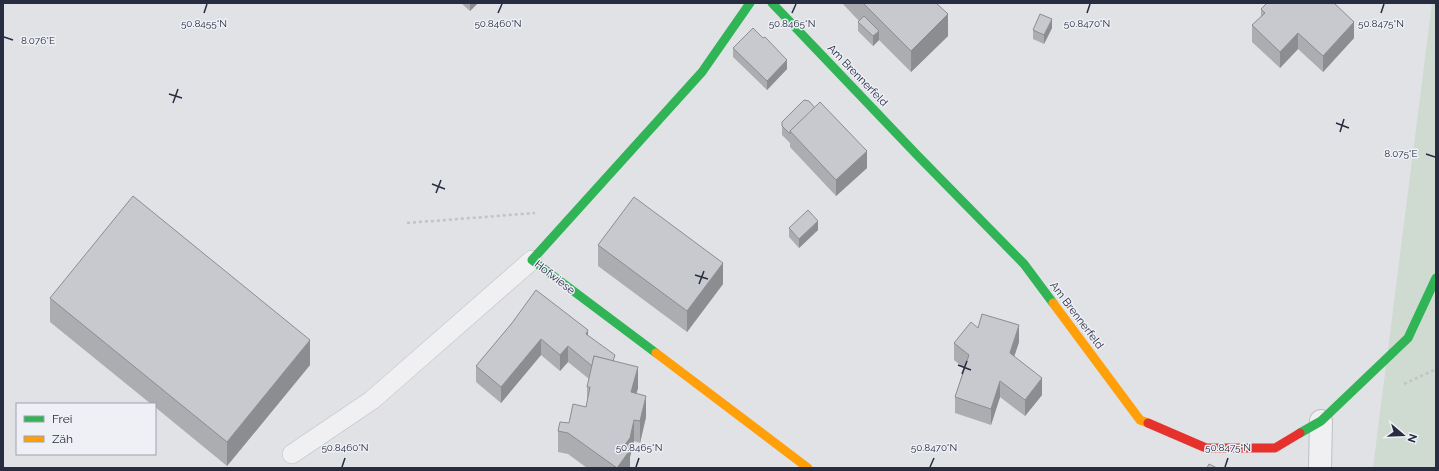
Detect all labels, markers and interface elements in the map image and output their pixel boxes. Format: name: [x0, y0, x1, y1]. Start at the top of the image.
text: 50.8455°N: [181, 18, 227, 29]
text: 50.8460°N: [474, 18, 522, 29]
text: 50.8465°N: [769, 18, 815, 29]
text: 50.8470°N: [1064, 18, 1110, 29]
text: 50.8475°N: [1358, 18, 1404, 29]
text: 8.076°E: [21, 35, 55, 46]
street label: Am Brennerfeld: [825, 42, 890, 109]
text: 8.075°E: [1384, 148, 1418, 159]
street label: Hofwiese: [532, 258, 578, 298]
street label: Am Brennerfeld: [1047, 279, 1106, 352]
legend: [16, 403, 156, 455]
text: Frei: [52, 412, 72, 426]
north arrow: [1383, 415, 1423, 455]
text: Zäh: [52, 432, 73, 446]
text: N: [1404, 432, 1419, 444]
text: 50.8460°N: [321, 442, 369, 453]
text: 50.8465°N: [616, 442, 662, 453]
text: 50.8470°N: [911, 442, 957, 453]
text: 50.8475°N: [1205, 442, 1251, 453]

